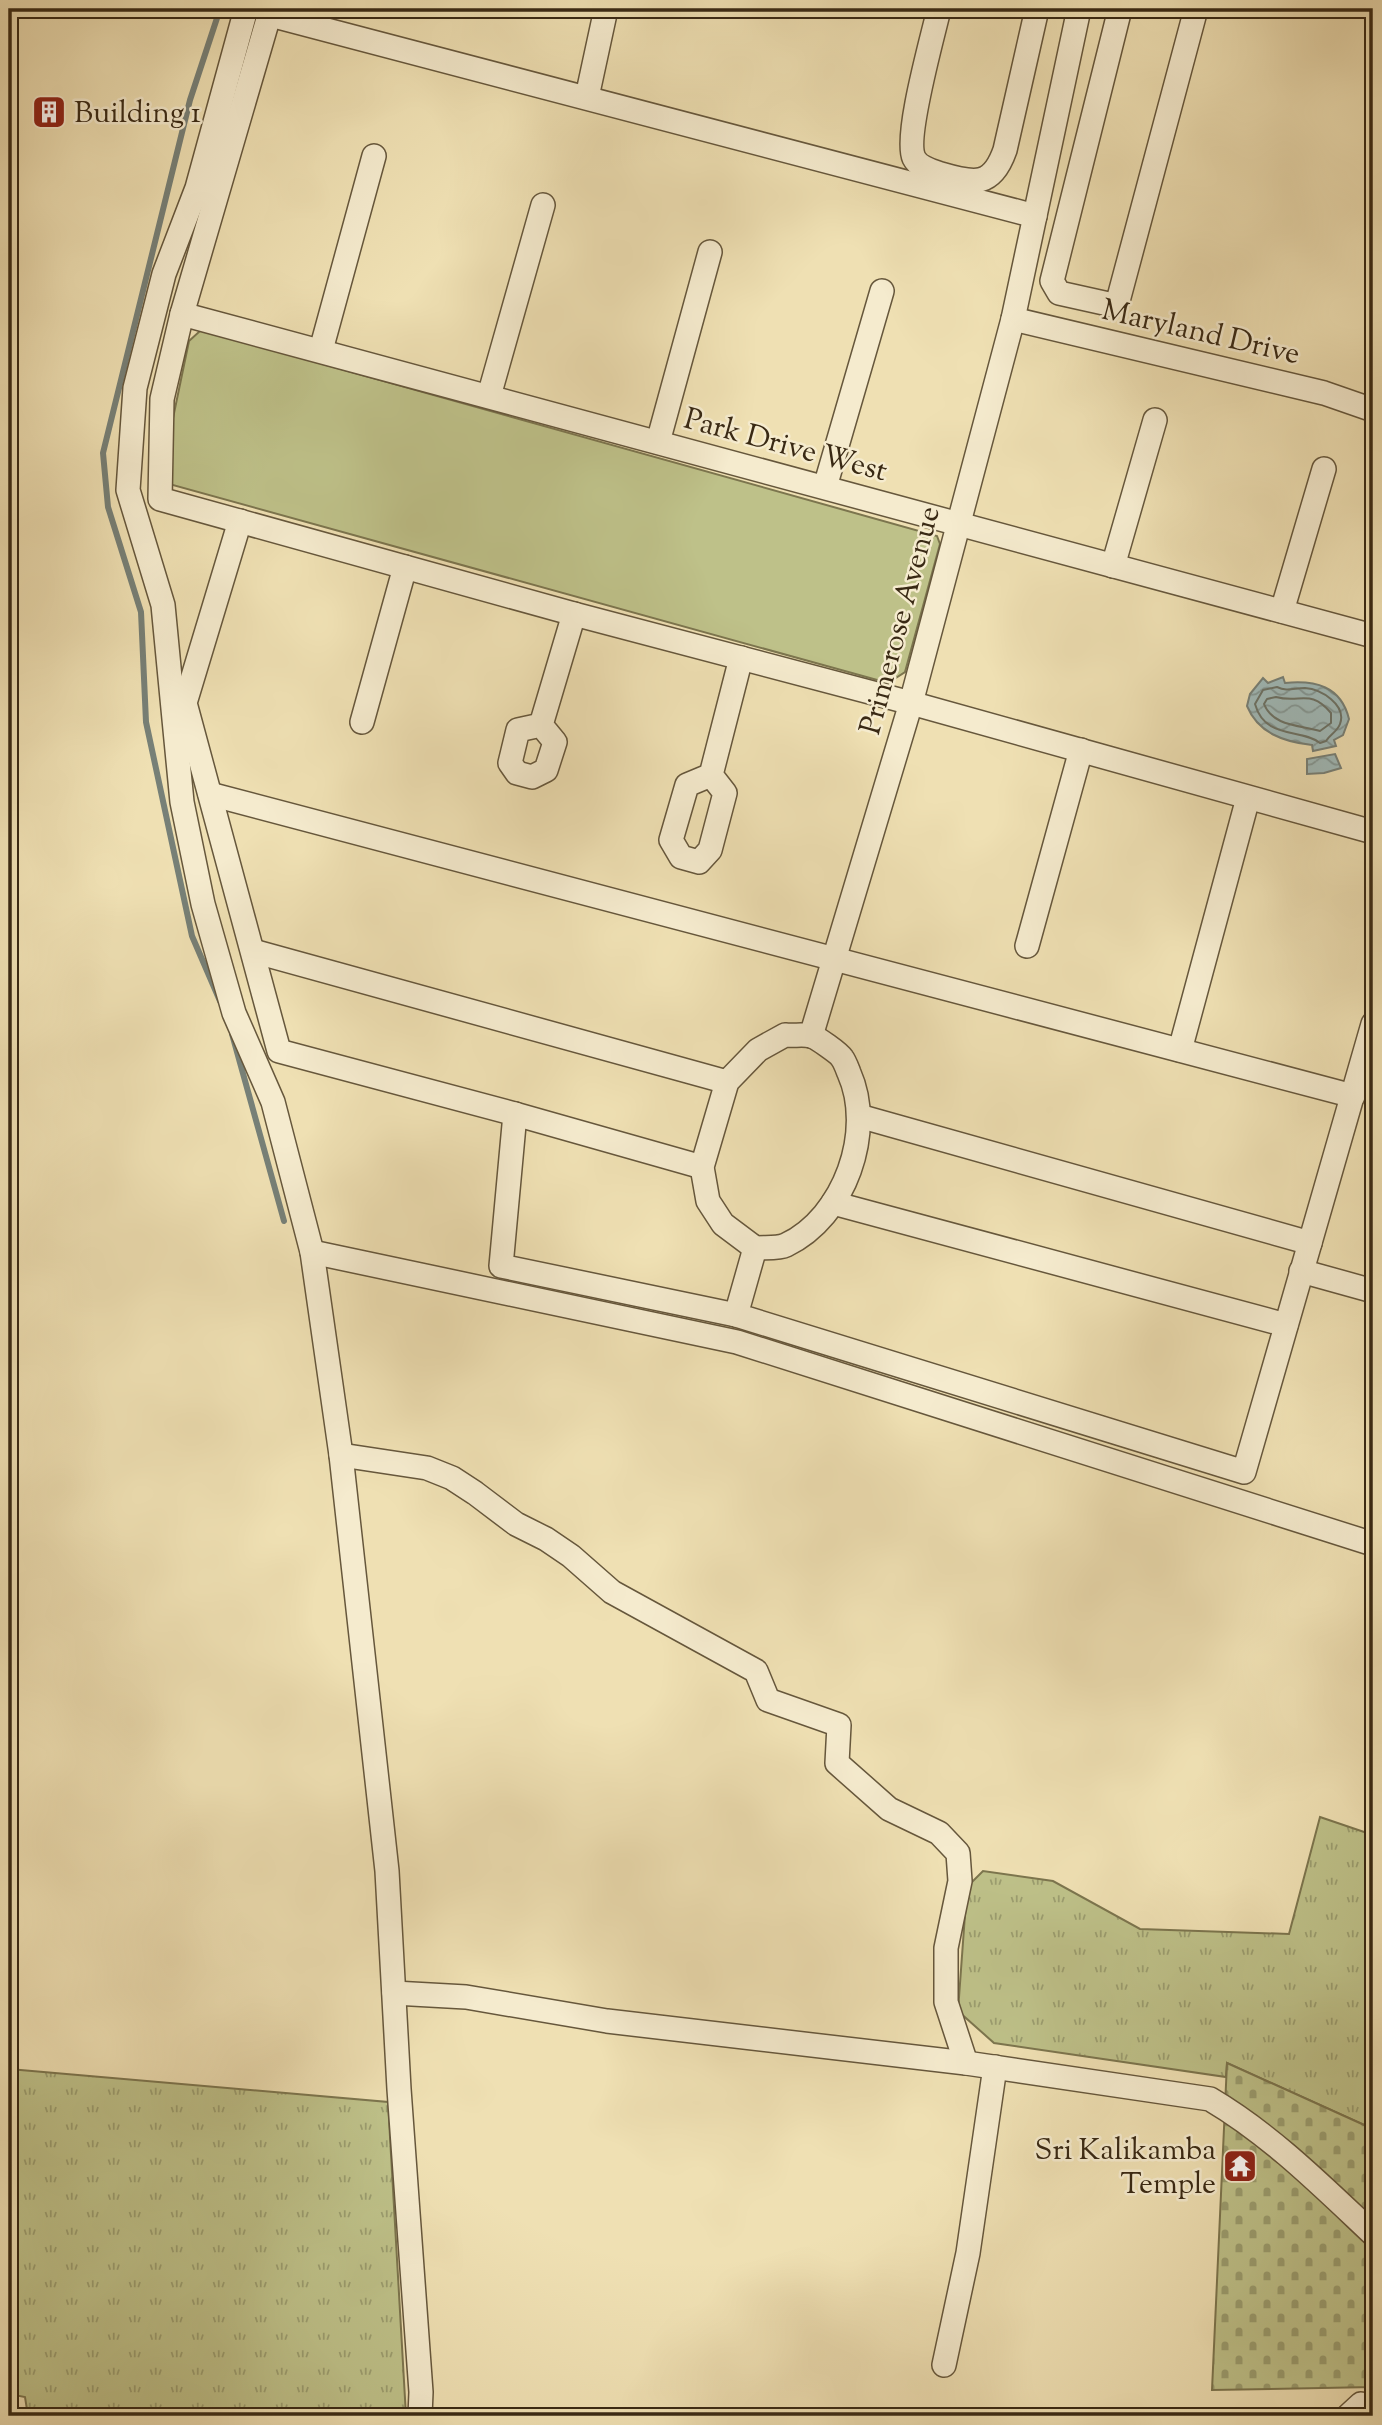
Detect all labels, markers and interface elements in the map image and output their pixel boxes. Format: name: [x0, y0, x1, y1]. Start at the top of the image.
building icon: Building 1: [30, 93, 68, 131]
place label: Building 1: [74, 93, 201, 136]
street label: Maryland Drive: [1097, 290, 1304, 377]
street label: Park Drive West: [679, 399, 892, 494]
street label: Primerose Avenue: [850, 502, 953, 740]
place label: Sri Kalikamba Temple: [1035, 2130, 1216, 2207]
temple icon: Sri Kalikamba Temple: [1221, 2147, 1259, 2185]

